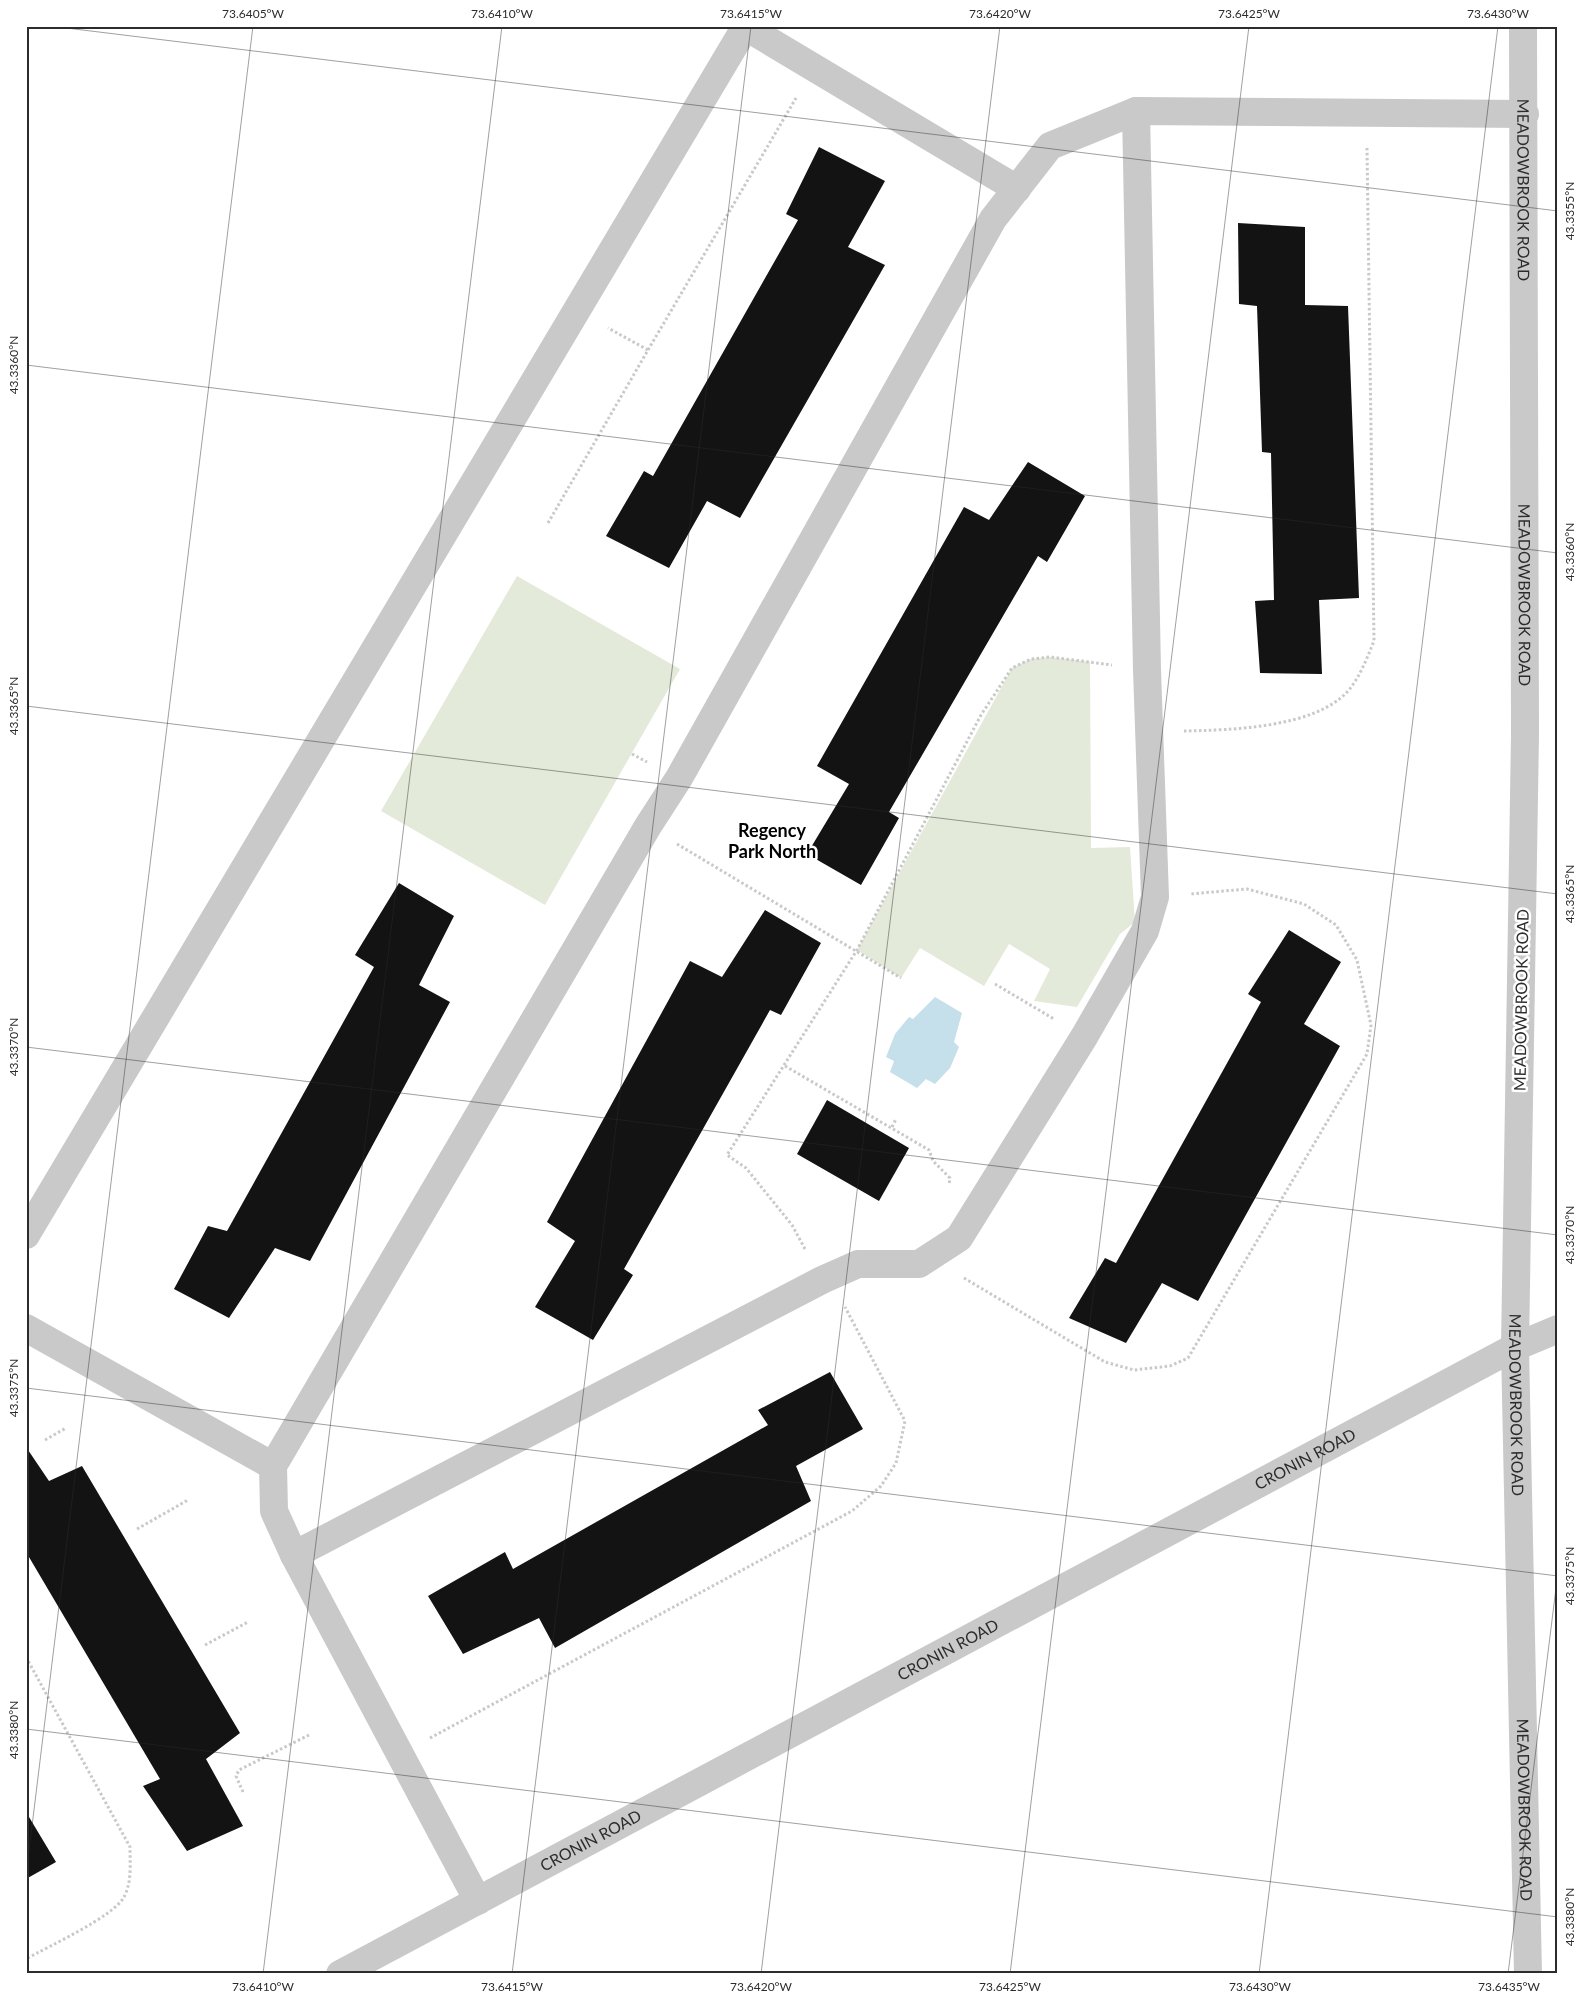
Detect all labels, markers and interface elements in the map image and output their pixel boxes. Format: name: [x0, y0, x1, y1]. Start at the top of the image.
text: 73.6405°W: [222, 6, 285, 21]
text: 73.6410°W: [471, 6, 534, 21]
text: 73.6415°W: [720, 6, 783, 21]
text: 73.6420°W: [969, 6, 1032, 21]
text: 73.6425°W: [1218, 6, 1281, 21]
text: 73.6430°W: [1467, 6, 1530, 21]
street label: MEADOWBROOK ROAD: [1514, 99, 1534, 281]
text: 43.3355°N: [1562, 182, 1577, 240]
text: 43.3360°N: [6, 336, 21, 394]
street label: MEADOWBROOK ROAD: [1515, 504, 1535, 686]
text: 43.3360°N: [1562, 523, 1577, 581]
text: 43.3365°N: [6, 677, 21, 735]
district label: Regency Park North: [728, 819, 816, 862]
text: 43.3365°N: [1562, 865, 1577, 923]
street label: MEADOWBROOK ROAD: [1509, 909, 1532, 1091]
text: 43.3370°N: [6, 1018, 21, 1076]
text: 43.3370°N: [1562, 1206, 1577, 1264]
street label: MEADOWBROOK ROAD: [1506, 1314, 1528, 1496]
text: 43.3375°N: [6, 1359, 21, 1417]
street label: CRONIN ROAD: [1251, 1424, 1359, 1493]
text: 43.3375°N: [1562, 1547, 1577, 1605]
street label: CRONIN ROAD: [894, 1614, 1001, 1684]
text: 43.3380°N: [6, 1701, 21, 1759]
street label: MEADOWBROOK ROAD: [1514, 1718, 1536, 1901]
street label: CRONIN ROAD: [536, 1805, 644, 1875]
text: 43.3380°N: [1562, 1888, 1577, 1946]
text: 73.6410°W: [232, 1979, 295, 1994]
text: 73.6415°W: [481, 1979, 544, 1994]
text: 73.6420°W: [730, 1979, 793, 1994]
text: 73.6425°W: [979, 1979, 1042, 1994]
text: 73.6430°W: [1229, 1979, 1292, 1994]
text: 73.6435°W: [1478, 1979, 1541, 1994]

